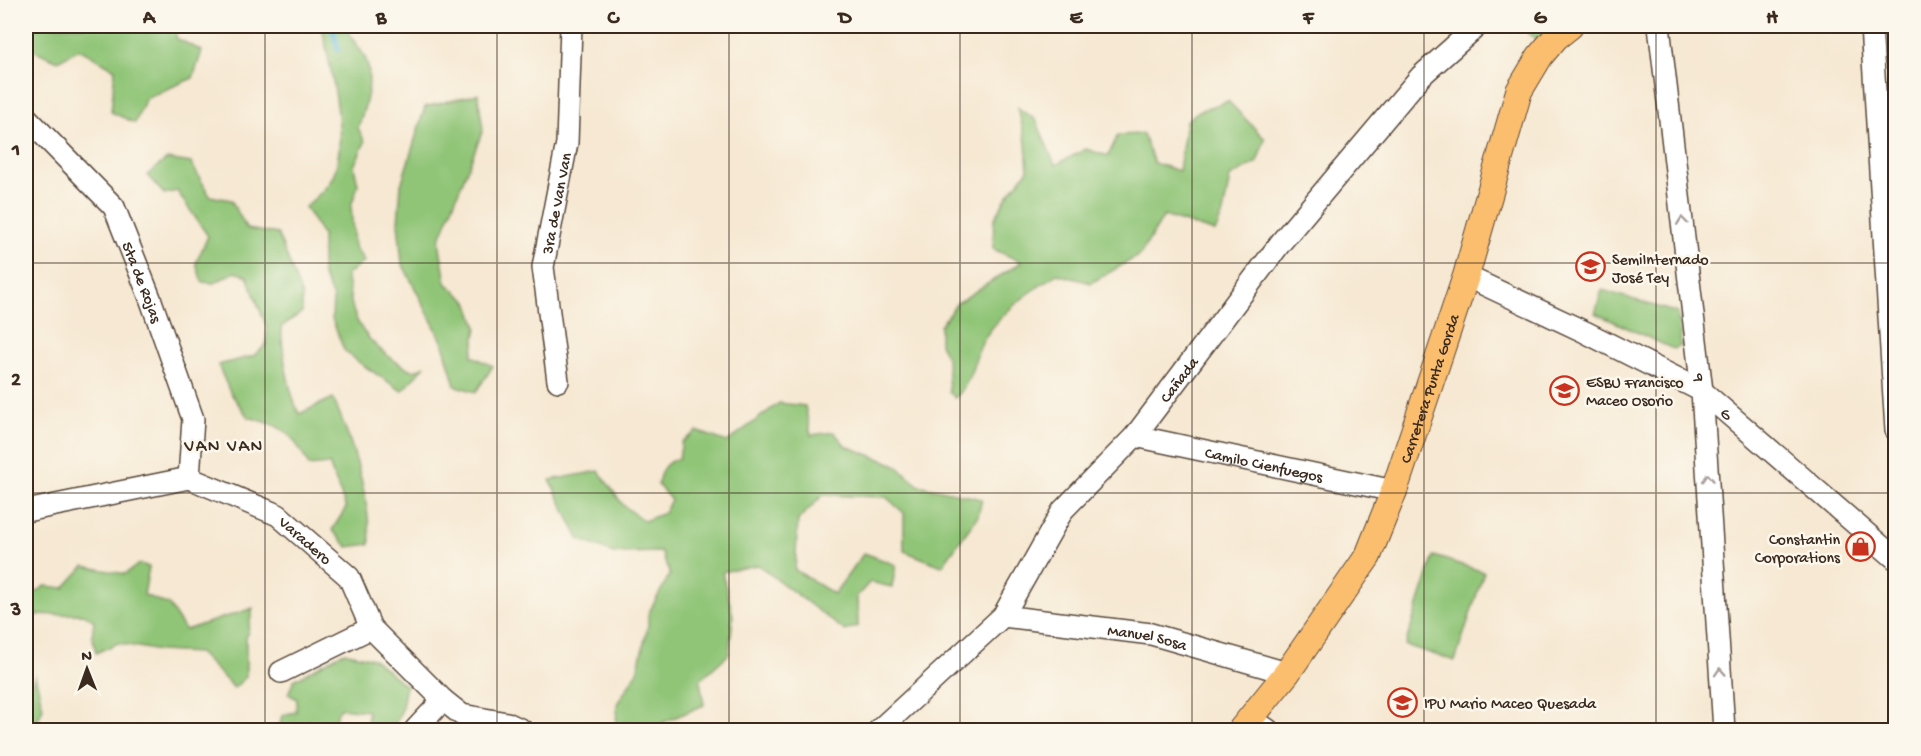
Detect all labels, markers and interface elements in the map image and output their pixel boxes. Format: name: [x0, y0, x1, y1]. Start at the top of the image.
text: A: [142, 8, 157, 31]
text: B: [375, 8, 387, 31]
text: C: [607, 8, 621, 31]
text: D: [836, 8, 852, 31]
text: E: [1070, 8, 1084, 31]
text: F: [1302, 8, 1315, 31]
text: G: [1534, 8, 1548, 31]
text: H: [1766, 8, 1778, 31]
text: 1: [11, 140, 20, 163]
street label: 3ra de Van Van: [540, 151, 578, 257]
one-way arrow: [1676, 216, 1689, 225]
street label: 5ta de Rojas: [116, 240, 164, 327]
school or university icon: SemiInternado José Tey: [1575, 251, 1607, 283]
place label: SemiInternado José Tey: [1612, 252, 1709, 289]
street label: Carretera Punta Gorda: [1398, 311, 1466, 466]
street label: Cañada: [1158, 354, 1205, 408]
text: 2: [11, 370, 21, 393]
street label: 9: [1687, 372, 1707, 383]
school or university icon: ESBU Francisco Maceo Osorio: [1549, 374, 1581, 406]
place label: ESBU Francisco Maceo Osorio: [1586, 375, 1683, 412]
street label: G: [1715, 405, 1736, 427]
district label: VAN VAN: [183, 437, 264, 458]
street label: Camilo Cienfuegos: [1203, 445, 1325, 489]
one-way arrow: [1701, 473, 1714, 482]
street label: Varadero: [273, 513, 334, 570]
shop icon: Constantin Corporations: [1845, 531, 1877, 563]
place label: Constantin Corporations: [1755, 532, 1841, 569]
text: 3: [10, 600, 21, 623]
street label: Manuel Sosa: [1106, 623, 1190, 657]
north arrow: [57, 639, 117, 699]
text: N: [81, 648, 93, 667]
one-way arrow: [1714, 668, 1727, 677]
school or university icon: IPU Mario Maceo Quesada: [1387, 686, 1419, 718]
place label: IPU Mario Maceo Quesada: [1424, 696, 1597, 715]

